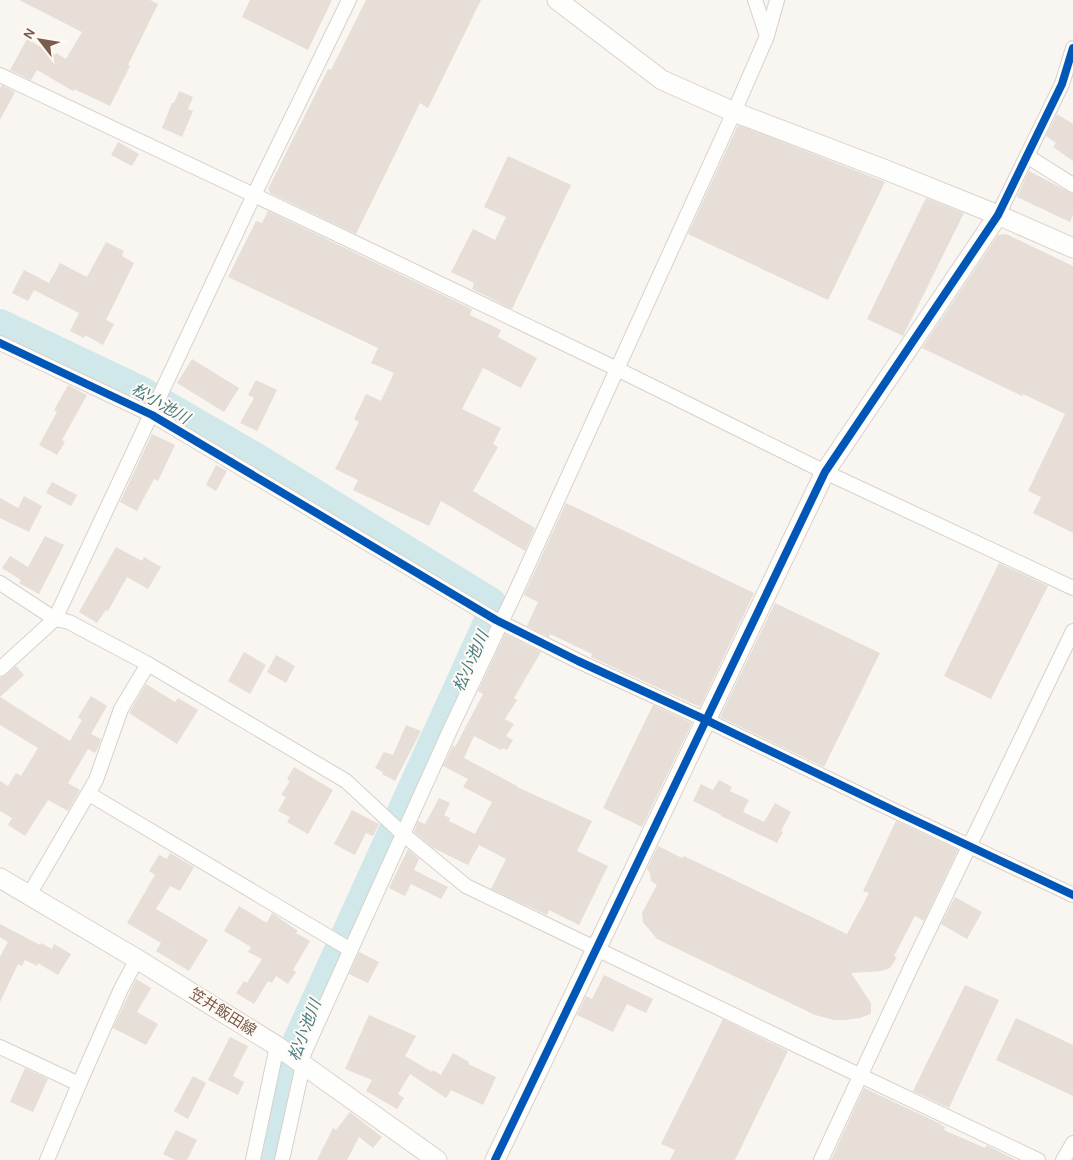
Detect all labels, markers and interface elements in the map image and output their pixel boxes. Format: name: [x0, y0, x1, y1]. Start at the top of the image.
north arrow: [15, 15, 65, 65]
text: N: [19, 25, 39, 42]
water label: 松小池川: [128, 379, 195, 429]
water label: 松小池川: [449, 626, 493, 694]
street label: 笠井飯田線: [186, 984, 260, 1040]
water label: 松小池川: [284, 995, 326, 1063]

